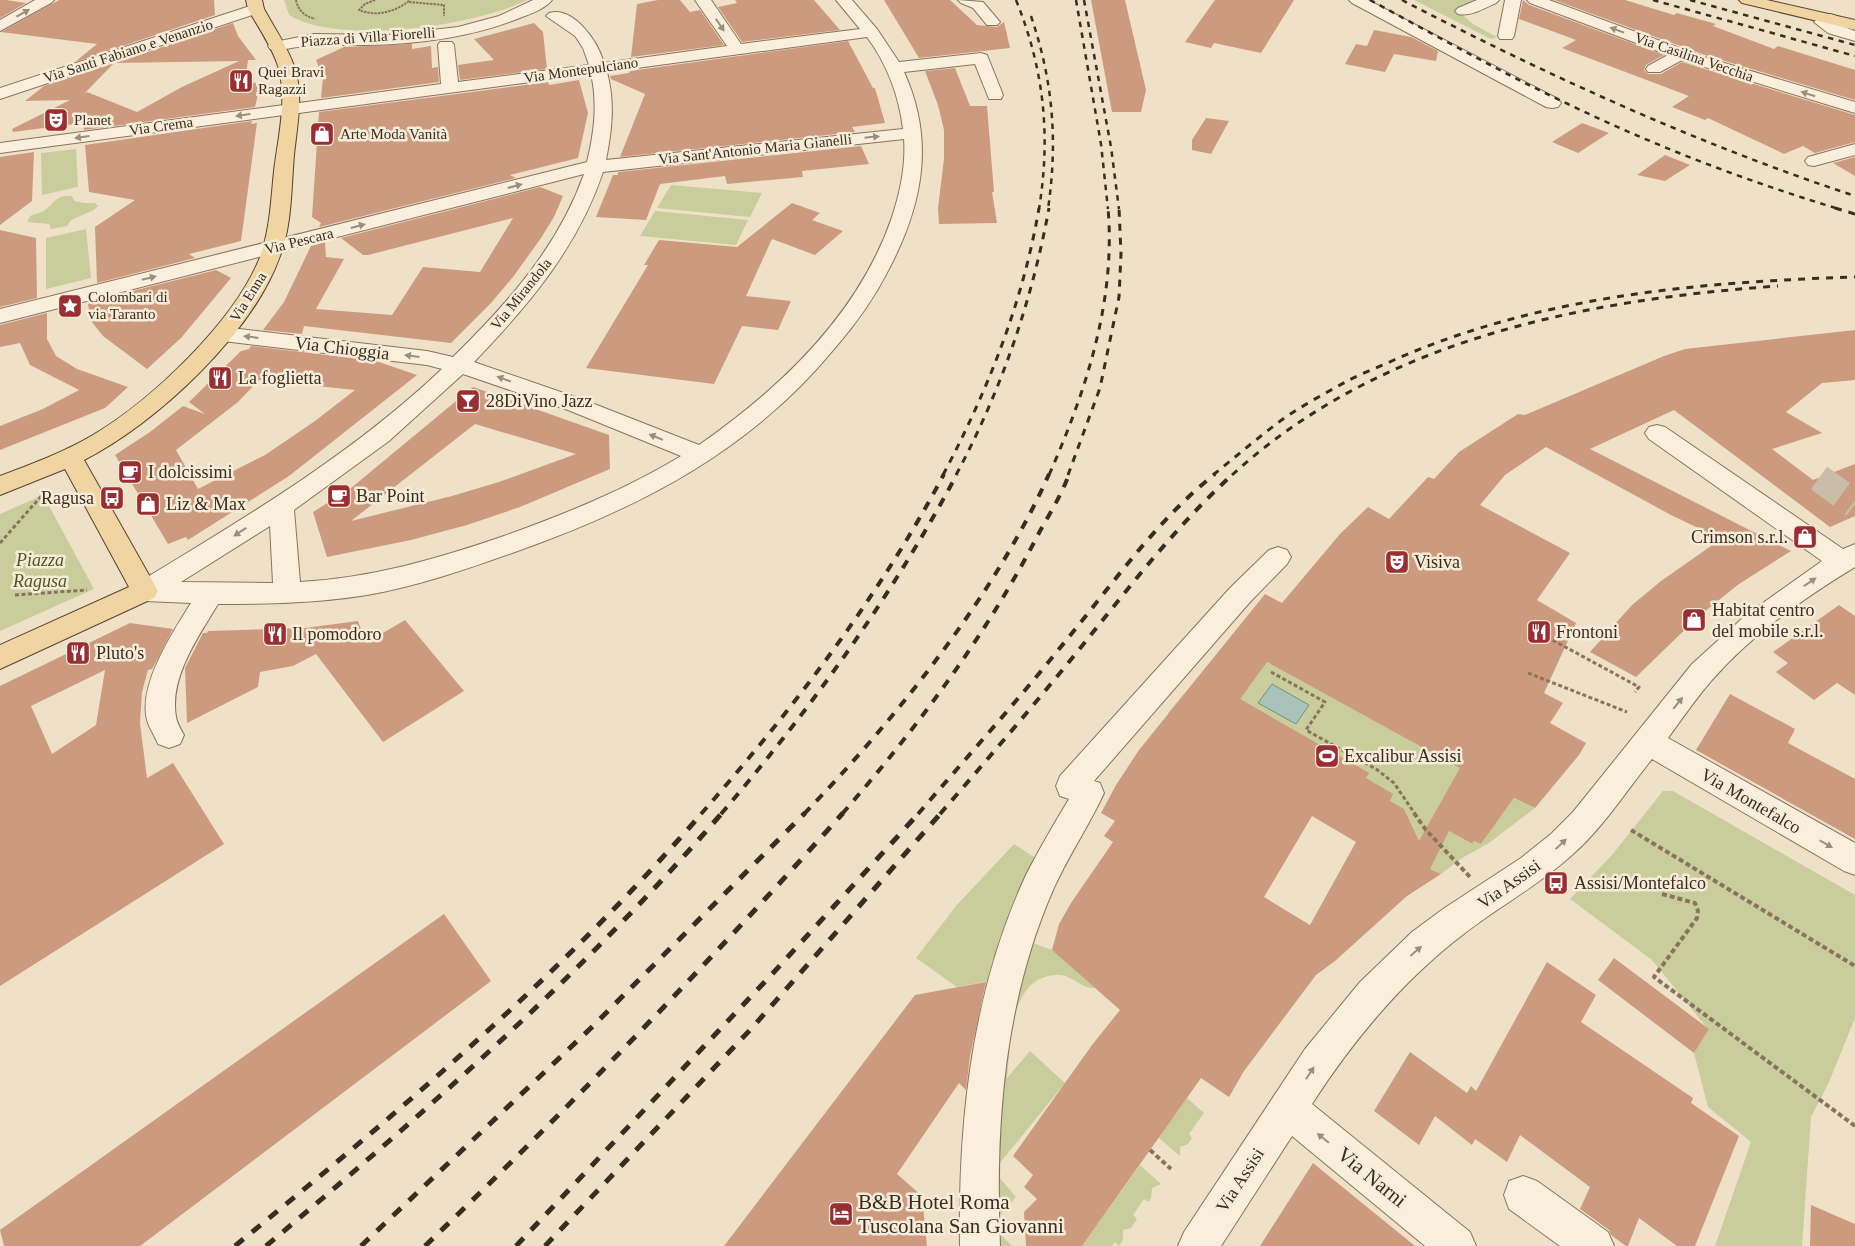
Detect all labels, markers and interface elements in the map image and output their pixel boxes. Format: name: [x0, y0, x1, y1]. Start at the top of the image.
one-way arrow: [16, 9, 30, 17]
street label: Via Santi Fabiano e Venanzio: [41, 16, 215, 86]
one-way arrow: [715, 18, 725, 31]
street label: Piazza di Villa Fiorelli: [300, 24, 436, 50]
one-way arrow: [1609, 26, 1624, 34]
street label: Via Casilina Vecchia: [1632, 29, 1756, 85]
street label: Via Montepulciano: [523, 54, 639, 86]
place label: Quei Bravi Ragazzi: [258, 64, 324, 97]
restaurant icon: Quei Bravi Ragazzi: [228, 68, 254, 94]
one-way arrow: [1801, 90, 1816, 98]
theatre icon: Planet: [43, 107, 69, 133]
one-way arrow: [235, 111, 251, 119]
place label: Planet: [74, 112, 112, 128]
street label: Via Crema: [128, 114, 194, 138]
shop icon: Arte Moda Vanità: [309, 121, 335, 147]
place label: Arte Moda Vanità: [340, 126, 448, 142]
street label: Via Sant'Antonio Maria Gianelli: [657, 131, 853, 167]
one-way arrow: [74, 133, 90, 141]
one-way arrow: [864, 133, 880, 141]
one-way arrow: [508, 181, 523, 189]
one-way arrow: [350, 222, 365, 230]
street label: Via Pescara: [263, 225, 335, 257]
street label: Via Mirandola: [487, 255, 555, 333]
street label: Via Enna: [227, 269, 270, 325]
one-way arrow: [142, 274, 157, 282]
place label: Colombari di via Taranto: [88, 289, 168, 322]
place icon: Colombari di via Taranto: [57, 293, 83, 319]
street label: Via Chioggia: [293, 332, 391, 364]
one-way arrow: [242, 333, 258, 341]
one-way arrow: [404, 352, 420, 360]
restaurant icon: La foglietta: [207, 365, 233, 391]
place label: La foglietta: [238, 368, 321, 388]
one-way arrow: [496, 375, 511, 383]
bar icon: 28DiVino Jazz: [455, 388, 481, 414]
place label: 28DiVino Jazz: [486, 391, 592, 411]
one-way arrow: [648, 433, 663, 441]
cafe icon: I dolcissimi: [117, 459, 143, 485]
place label: I dolcissimi: [148, 462, 233, 482]
cafe icon: Bar Point: [326, 483, 352, 509]
bus stop icon: Ragusa: [99, 485, 125, 511]
place label: Bar Point: [356, 486, 425, 506]
place label: Ragusa: [41, 488, 94, 508]
shop icon: Liz & Max: [135, 491, 161, 517]
place label: Liz & Max: [166, 494, 246, 514]
shop icon: Crimson s.r.l.: [1792, 524, 1818, 550]
one-way arrow: [233, 527, 246, 537]
place label: Crimson s.r.l.: [1691, 527, 1788, 547]
theatre icon: Visiva: [1384, 549, 1410, 575]
park label: Piazza Ragusa: [12, 550, 67, 591]
place label: Visiva: [1414, 552, 1460, 572]
one-way arrow: [1803, 577, 1817, 587]
place label: Habitat centro del mobile s.r.l.: [1712, 600, 1824, 641]
shop icon: Habitat centro del mobile s.r.l.: [1681, 607, 1707, 633]
restaurant icon: Frontoni: [1526, 619, 1552, 645]
restaurant icon: Il pomodoro: [262, 621, 288, 647]
place label: Frontoni: [1556, 622, 1618, 642]
place label: Il pomodoro: [292, 624, 382, 644]
restaurant icon: Pluto's: [65, 640, 91, 666]
place label: Pluto's: [96, 643, 144, 663]
one-way arrow: [1672, 696, 1683, 709]
sports icon: Excalibur Assisi: [1314, 743, 1340, 769]
place label: Excalibur Assisi: [1344, 746, 1462, 766]
street label: Via Montefalco: [1697, 764, 1805, 838]
one-way arrow: [1555, 838, 1567, 850]
one-way arrow: [1820, 839, 1833, 848]
street label: Via Assisi: [1474, 855, 1544, 913]
bus stop icon: Assisi/Montefalco: [1543, 870, 1569, 896]
place label: Assisi/Montefalco: [1574, 873, 1706, 893]
one-way arrow: [1410, 945, 1423, 956]
one-way arrow: [1306, 1067, 1315, 1080]
one-way arrow: [1317, 1132, 1330, 1143]
street label: Via Narni: [1333, 1142, 1412, 1212]
street label: Via Assisi: [1212, 1144, 1268, 1216]
place label: B&B Hotel Roma Tuscolana San Giovanni: [858, 1190, 1064, 1238]
hotel icon: B&B Hotel Roma Tuscolana San Giovanni: [828, 1201, 854, 1227]

